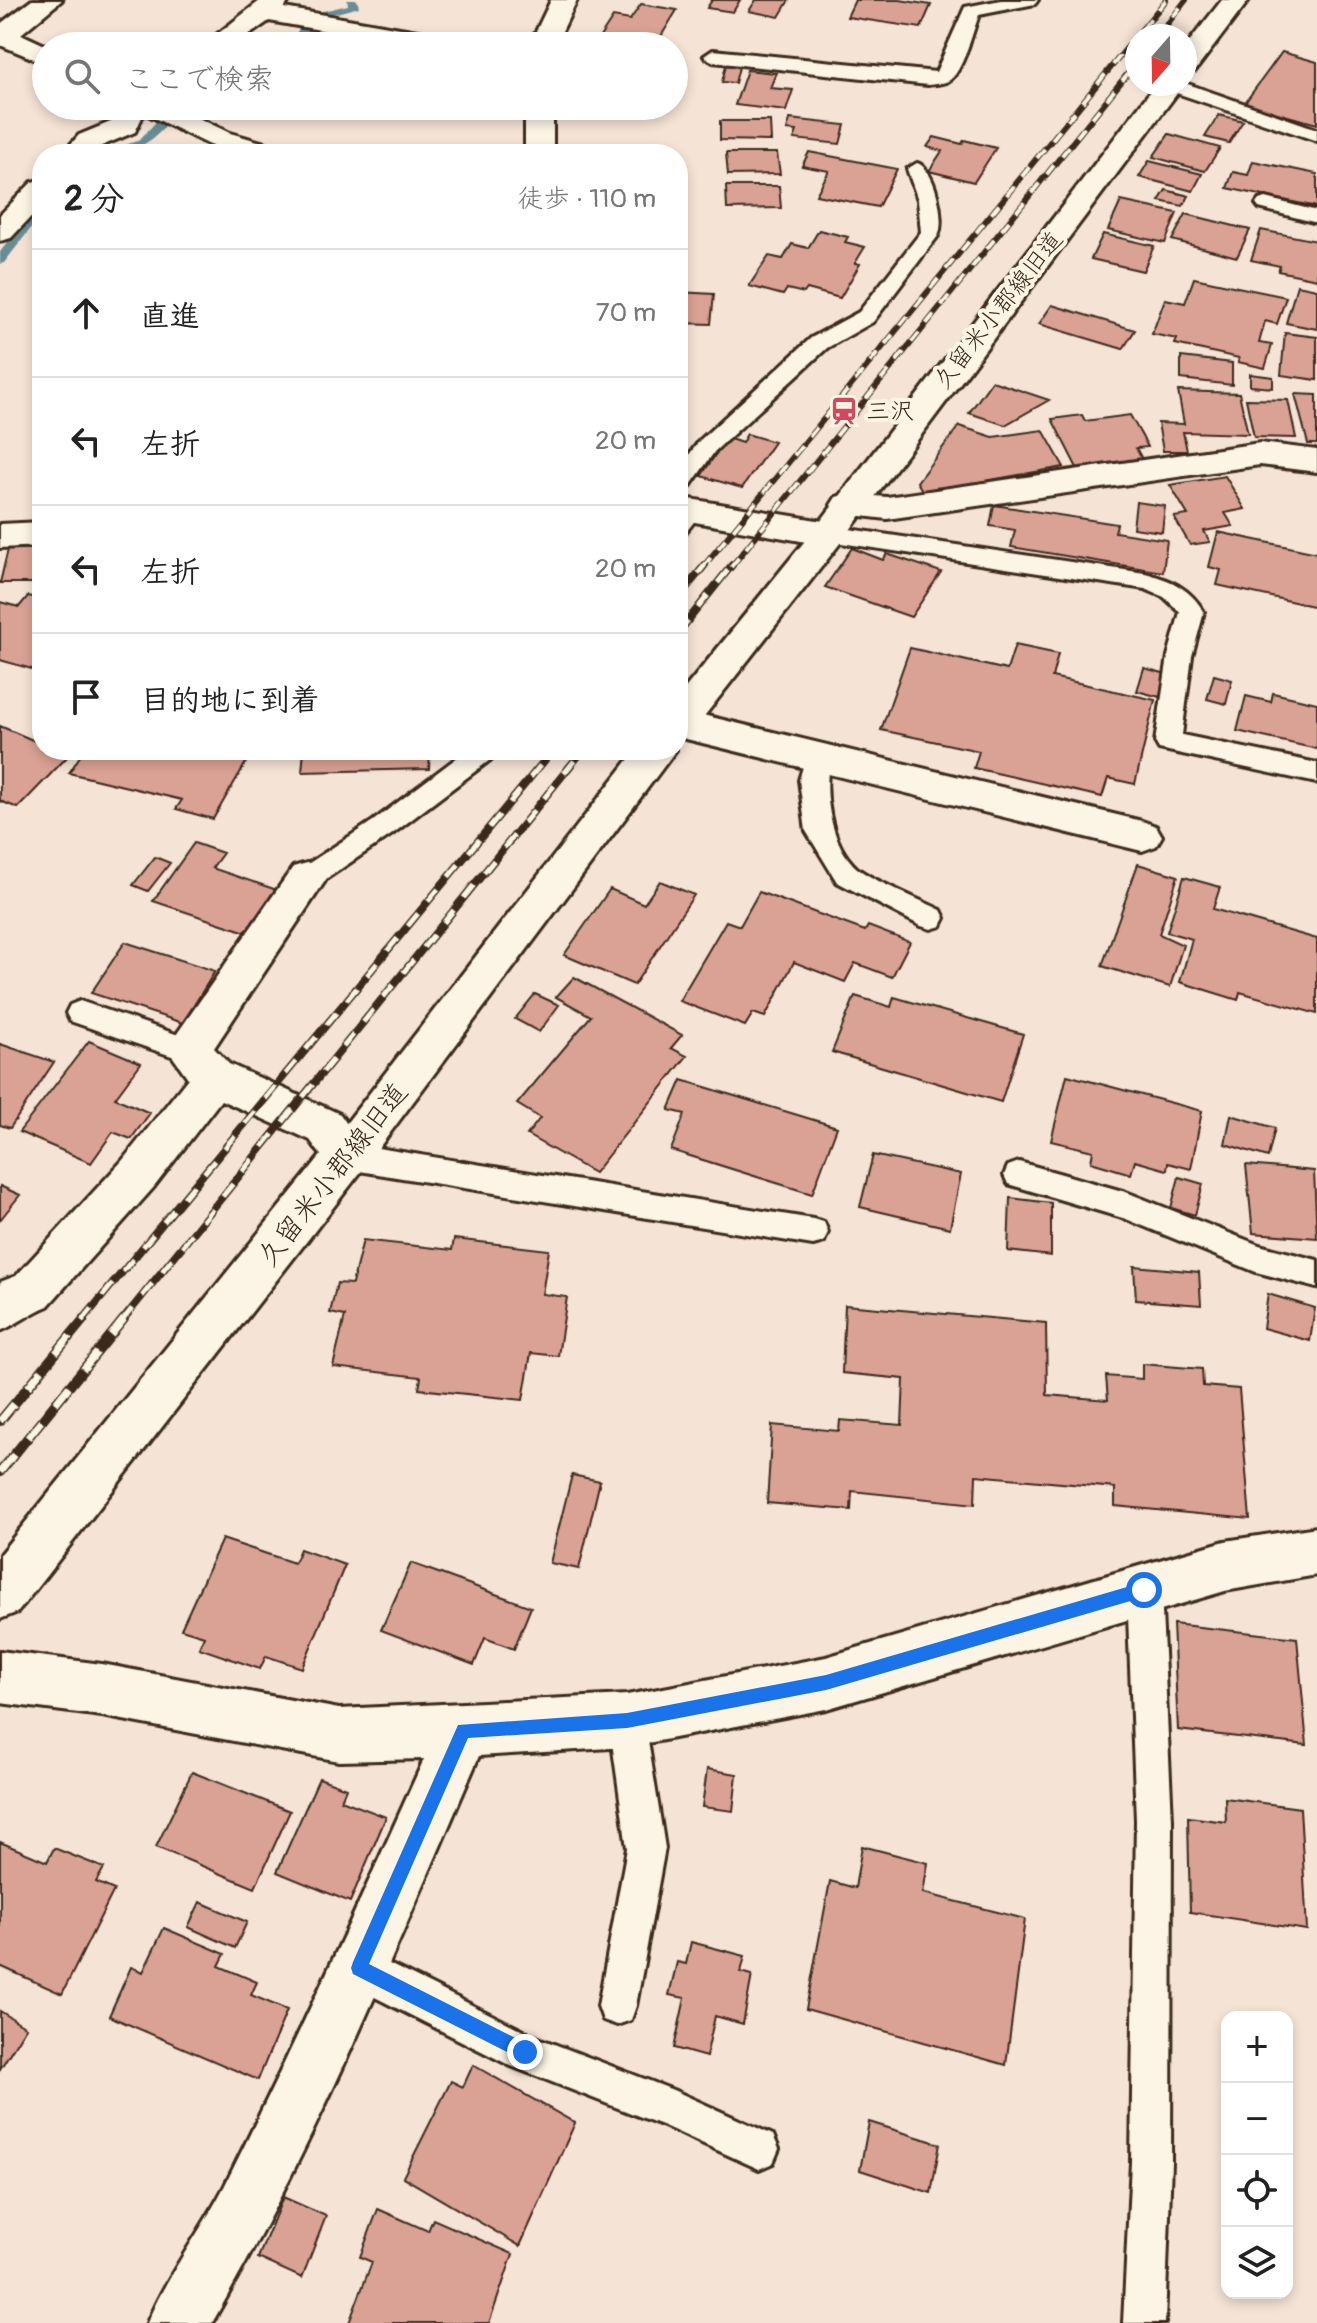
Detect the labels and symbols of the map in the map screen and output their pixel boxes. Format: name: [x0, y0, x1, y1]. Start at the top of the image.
north arrow: [1125, 24, 1197, 96]
street label: 久留米小郡線旧道: [928, 226, 1069, 395]
station icon: 三沢: [829, 396, 859, 426]
place label: 三沢: [866, 397, 914, 426]
street label: 久留米小郡線旧道: [250, 1076, 416, 1274]
route start: [1126, 1572, 1162, 1608]
route end: [507, 2034, 543, 2070]

